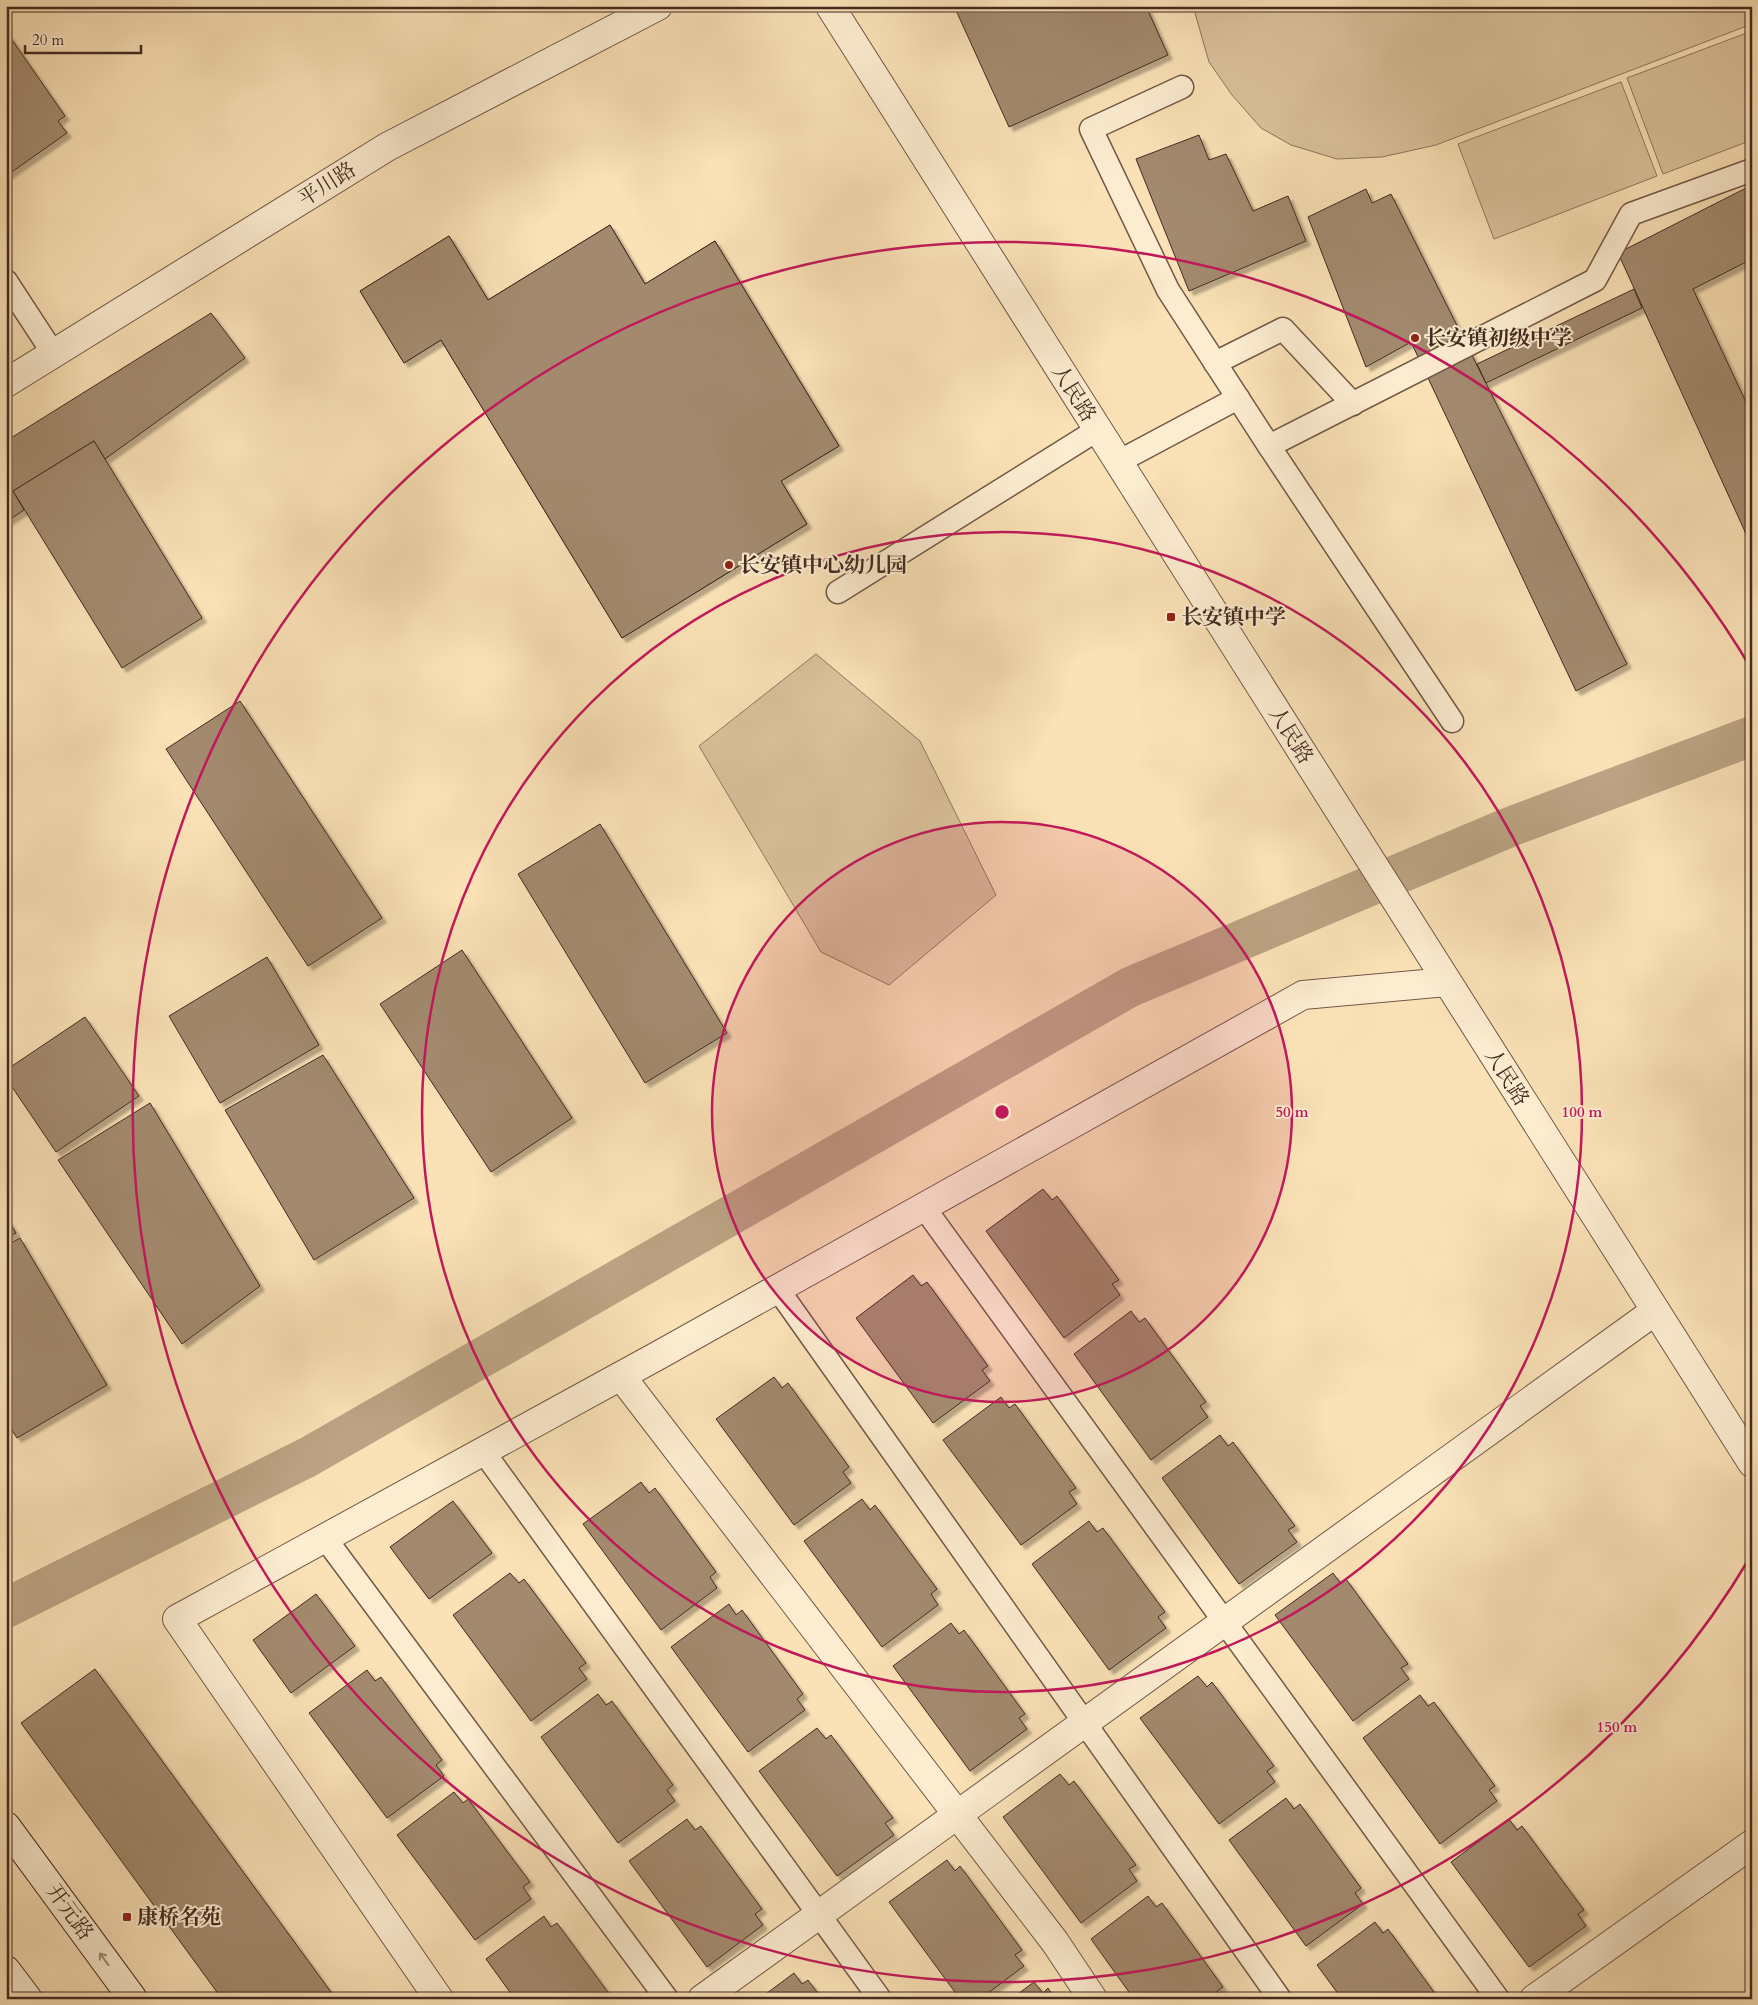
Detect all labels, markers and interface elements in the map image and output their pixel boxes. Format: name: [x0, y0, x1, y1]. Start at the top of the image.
scale bar: [25, 22, 141, 54]
text: 20 m: [32, 30, 64, 50]
street label: 平川路: [293, 155, 362, 213]
place label: 长安镇初级中学: [1425, 324, 1572, 353]
marker: 长安镇初级中学: [1409, 332, 1421, 344]
street label: 人民路: [1045, 359, 1103, 428]
place label: 长安镇中心幼儿园: [739, 551, 907, 580]
marker: 长安镇中心幼儿园: [723, 559, 735, 571]
place label: 长安镇中学: [1181, 603, 1286, 632]
marker: 长安镇中学: [1165, 611, 1177, 623]
street label: 人民路: [1262, 701, 1320, 770]
street label: 人民路: [1478, 1043, 1536, 1112]
text: 50 m: [1275, 1102, 1309, 1122]
text: 100 m: [1562, 1102, 1603, 1122]
centre of rings: [993, 1103, 1011, 1121]
text: 150 m: [1597, 1717, 1638, 1737]
street label: 开元路: [39, 1878, 100, 1946]
place label: 康桥名苑: [137, 1903, 221, 1932]
marker: 康桥名苑: [121, 1911, 133, 1923]
one-way arrow: [99, 1953, 110, 1966]

